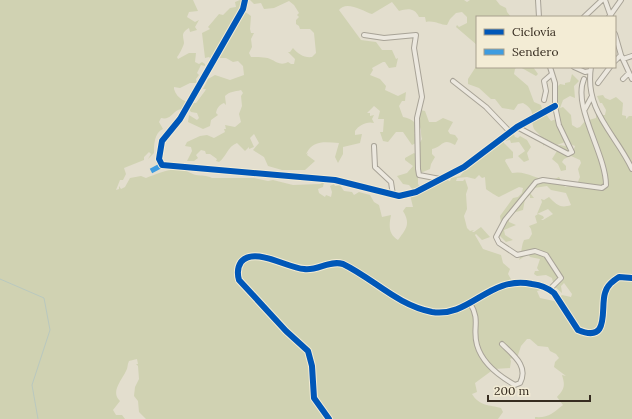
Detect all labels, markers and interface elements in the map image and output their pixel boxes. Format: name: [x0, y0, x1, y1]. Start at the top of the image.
legend: [476, 16, 616, 68]
text: Ciclovía: [512, 24, 556, 39]
text: Sendero: [512, 44, 558, 59]
scale bar: [488, 377, 590, 403]
text: 200 m: [494, 383, 530, 398]

